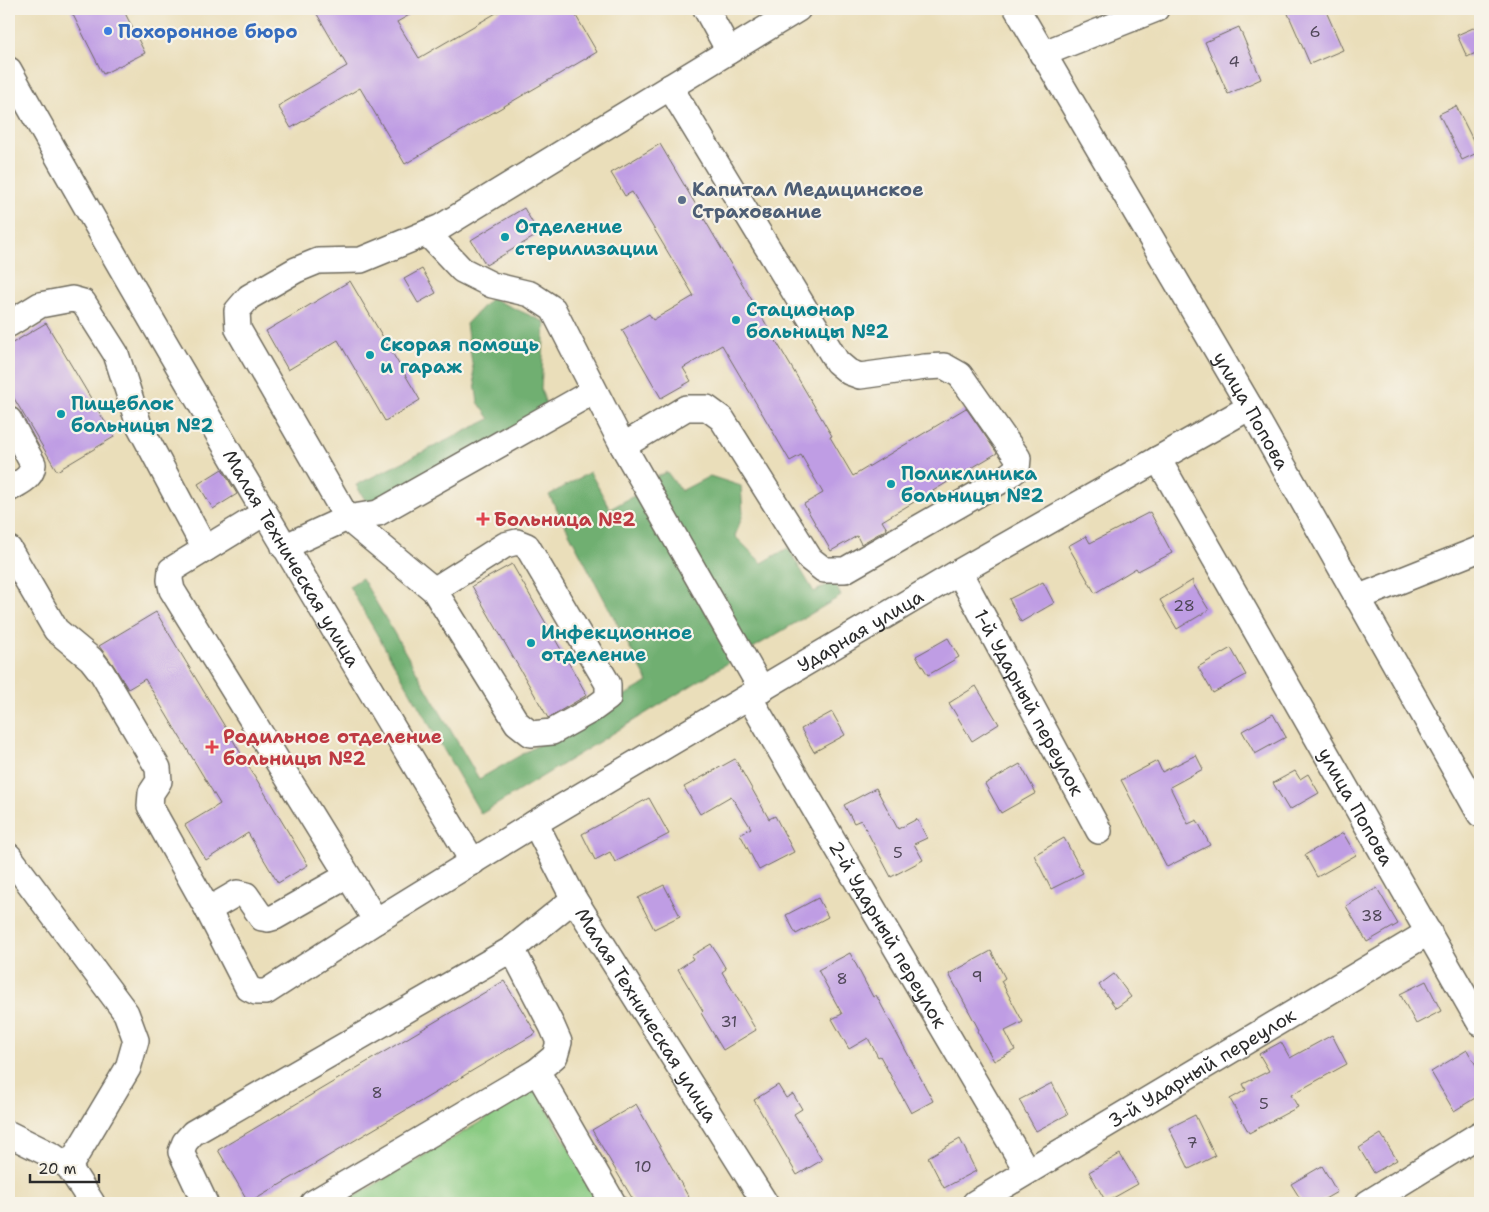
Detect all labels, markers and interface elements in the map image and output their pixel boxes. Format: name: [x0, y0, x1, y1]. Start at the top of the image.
place label: Похоронное бюро: [118, 19, 298, 44]
house number: 6: [1309, 21, 1321, 42]
marker: Похоронное бюро: [102, 25, 114, 37]
house number: 4: [1228, 51, 1240, 72]
place label: Капитал Медицинское Страхование: [692, 177, 924, 224]
marker: Капитал Медицинское Страхование: [676, 194, 688, 206]
place label: Отделение стерилизации: [515, 214, 658, 261]
marker: Отделение стерилизации: [499, 231, 511, 243]
place label: Стационар больницы №2: [746, 297, 889, 344]
marker: Стационар больницы №2: [730, 314, 742, 326]
place label: Скорая помощь и гараж: [380, 332, 539, 379]
street label: улица Попова: [1207, 347, 1295, 474]
marker: Скорая помощь и гараж: [364, 349, 376, 361]
place label: Пищеблок больницы №2: [71, 391, 214, 438]
marker: Пищеблок больницы №2: [55, 408, 67, 420]
street label: Малая Техническая улица: [217, 445, 366, 672]
place label: Поликлиника больницы №2: [901, 461, 1044, 508]
marker: Поликлиника больницы №2: [885, 478, 897, 490]
place label: Больница №2: [494, 507, 636, 532]
marker: Больница №2: [476, 512, 490, 526]
street label: Ударная улица: [793, 584, 928, 678]
house number: 28: [1173, 595, 1195, 616]
street label: 1-й Ударный переулок: [968, 605, 1090, 800]
place label: Инфекционное отделение: [541, 620, 692, 667]
marker: Инфекционное отделение: [525, 637, 537, 649]
place label: Родильное отделение больницы №2: [223, 724, 442, 771]
marker: Родильное отделение больницы №2: [205, 740, 219, 754]
street label: улица Попова: [1312, 743, 1400, 870]
street label: 2-й Ударный переулок: [823, 836, 952, 1033]
house number: 5: [893, 842, 903, 863]
street label: Малая Техническая улица: [569, 903, 723, 1127]
house number: 38: [1361, 905, 1383, 926]
house number: 9: [971, 966, 983, 987]
house number: 8: [836, 968, 848, 989]
street label: 3-й Ударный переулок: [1104, 1002, 1300, 1134]
house number: 31: [720, 1011, 738, 1032]
house number: 8: [371, 1082, 383, 1103]
house number: 5: [1259, 1093, 1269, 1114]
house number: 7: [1186, 1132, 1198, 1153]
scale bar: [30, 1152, 99, 1184]
house number: 10: [634, 1156, 652, 1177]
text: 20 m: [38, 1159, 77, 1179]

